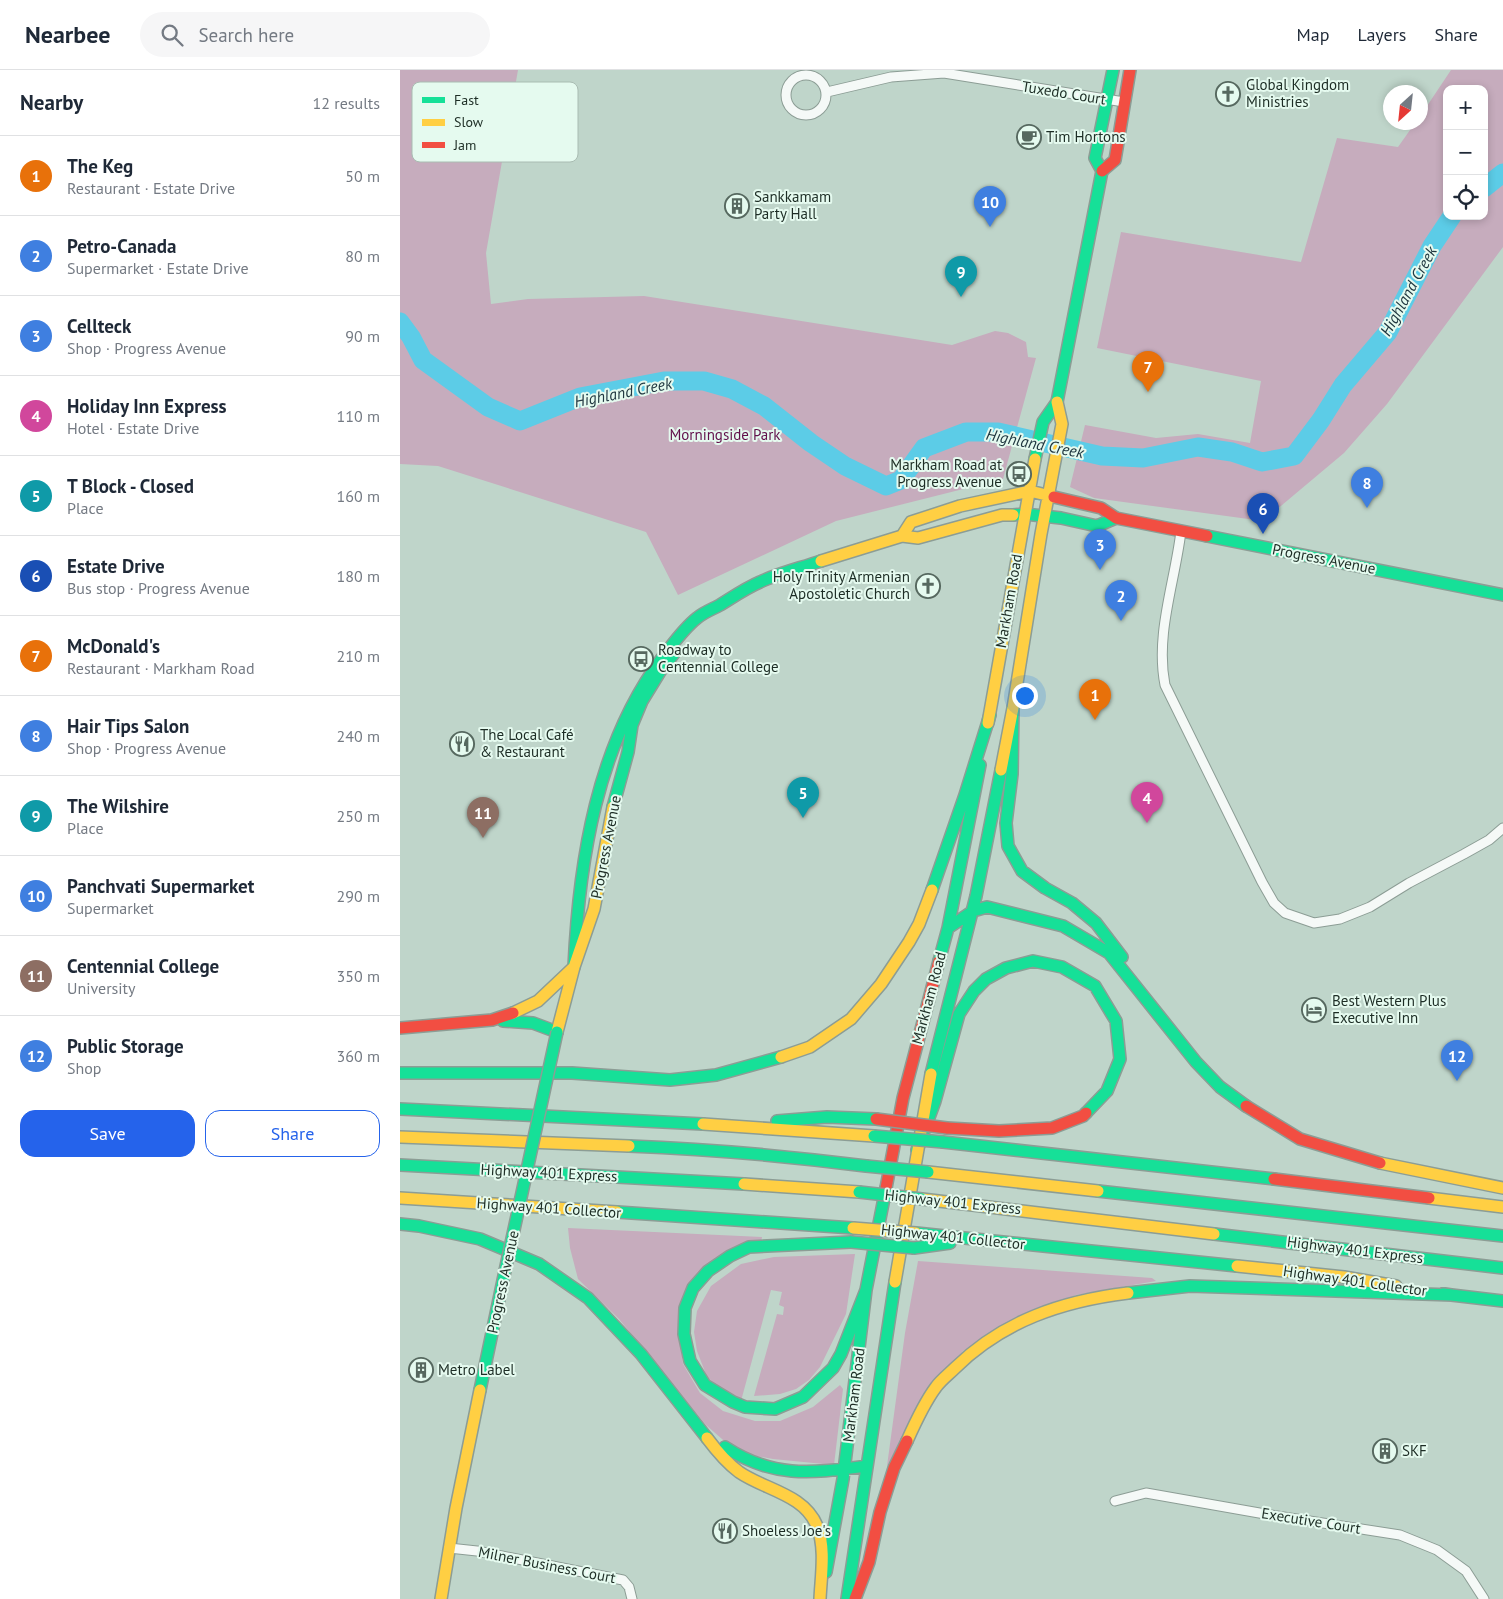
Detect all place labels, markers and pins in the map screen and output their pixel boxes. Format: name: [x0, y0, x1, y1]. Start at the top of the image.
place label: Global Kingdom Ministries: [1246, 75, 1349, 111]
church icon: Global Kingdom Ministries: [1215, 81, 1241, 107]
cafe icon: Tim Hortons: [1016, 124, 1042, 150]
place label: Tim Hortons: [1046, 127, 1126, 146]
pin: 10: [974, 186, 1006, 227]
place label: Sankkamam Party Hall: [754, 187, 831, 223]
building icon: Sankkamam Party Hall: [724, 193, 750, 219]
pin: 9: [945, 256, 977, 297]
pin: 7: [1132, 351, 1164, 392]
place label: Markham Road at Progress Avenue: [890, 455, 1002, 491]
bus stop icon: Markham Road at Progress Avenue: [1006, 461, 1032, 487]
pin: 8: [1351, 467, 1383, 508]
pin: 6: [1247, 493, 1279, 534]
pin: 3: [1084, 529, 1116, 570]
place label: Holy Trinity Armenian Apostoletic Church: [773, 567, 910, 603]
church icon: Holy Trinity Armenian Apostoletic Church: [915, 573, 941, 599]
pin: 2: [1105, 580, 1137, 621]
place label: Roadway to Centennial College: [658, 640, 779, 676]
bus stop icon: Roadway to Centennial College: [628, 646, 654, 672]
pin: 1: [1079, 679, 1111, 720]
place label: The Local Café & Restaurant: [480, 725, 574, 761]
restaurant icon: The Local Café & Restaurant: [449, 731, 475, 757]
pin: 5: [787, 777, 819, 818]
pin: 4: [1131, 782, 1163, 823]
pin: 11: [467, 797, 499, 838]
place label: Best Western Plus Executive Inn: [1332, 991, 1446, 1027]
hotel icon: Best Western Plus Executive Inn: [1301, 997, 1327, 1023]
pin: 12: [1441, 1040, 1473, 1081]
building icon: Metro Label: [408, 1357, 434, 1383]
place label: Metro Label: [438, 1360, 515, 1379]
building icon: SKF: [1372, 1438, 1398, 1464]
place label: SKF: [1402, 1441, 1427, 1460]
restaurant icon: Shoeless Joe's: [712, 1518, 738, 1544]
place label: Shoeless Joe's: [742, 1521, 831, 1540]

